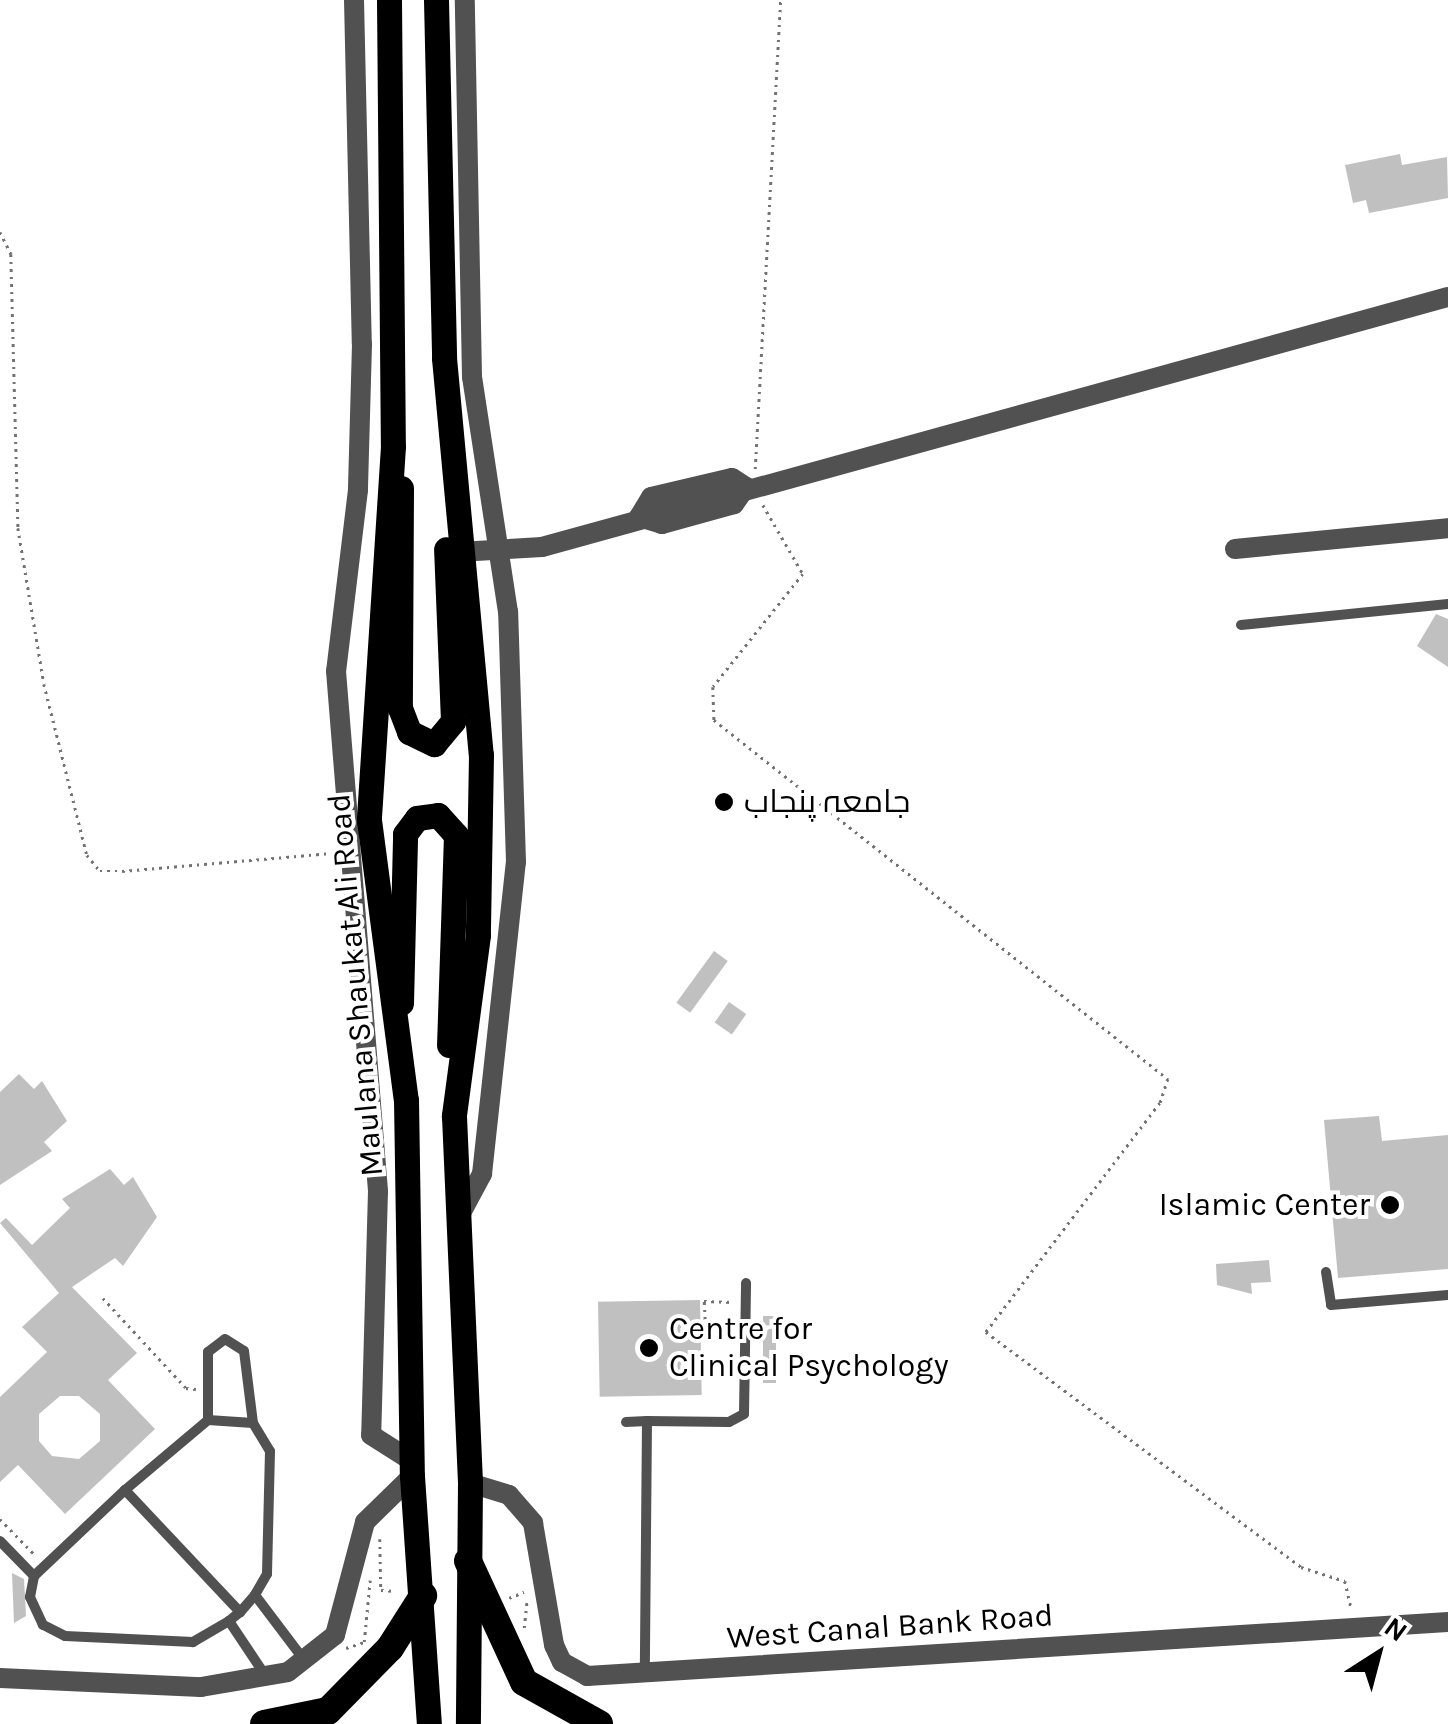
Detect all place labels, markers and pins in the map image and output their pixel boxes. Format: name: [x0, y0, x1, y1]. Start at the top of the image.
place label: جامعہ پنجاب: [744, 783, 910, 821]
marker: جامعہ پنجاب: [713, 791, 735, 813]
place label: Islamic Center: [1159, 1186, 1370, 1224]
marker: Islamic Center: [1379, 1194, 1401, 1216]
place label: Centre for Clinical Psychology: [669, 1311, 949, 1386]
marker: Centre for Clinical Psychology: [638, 1337, 660, 1359]

